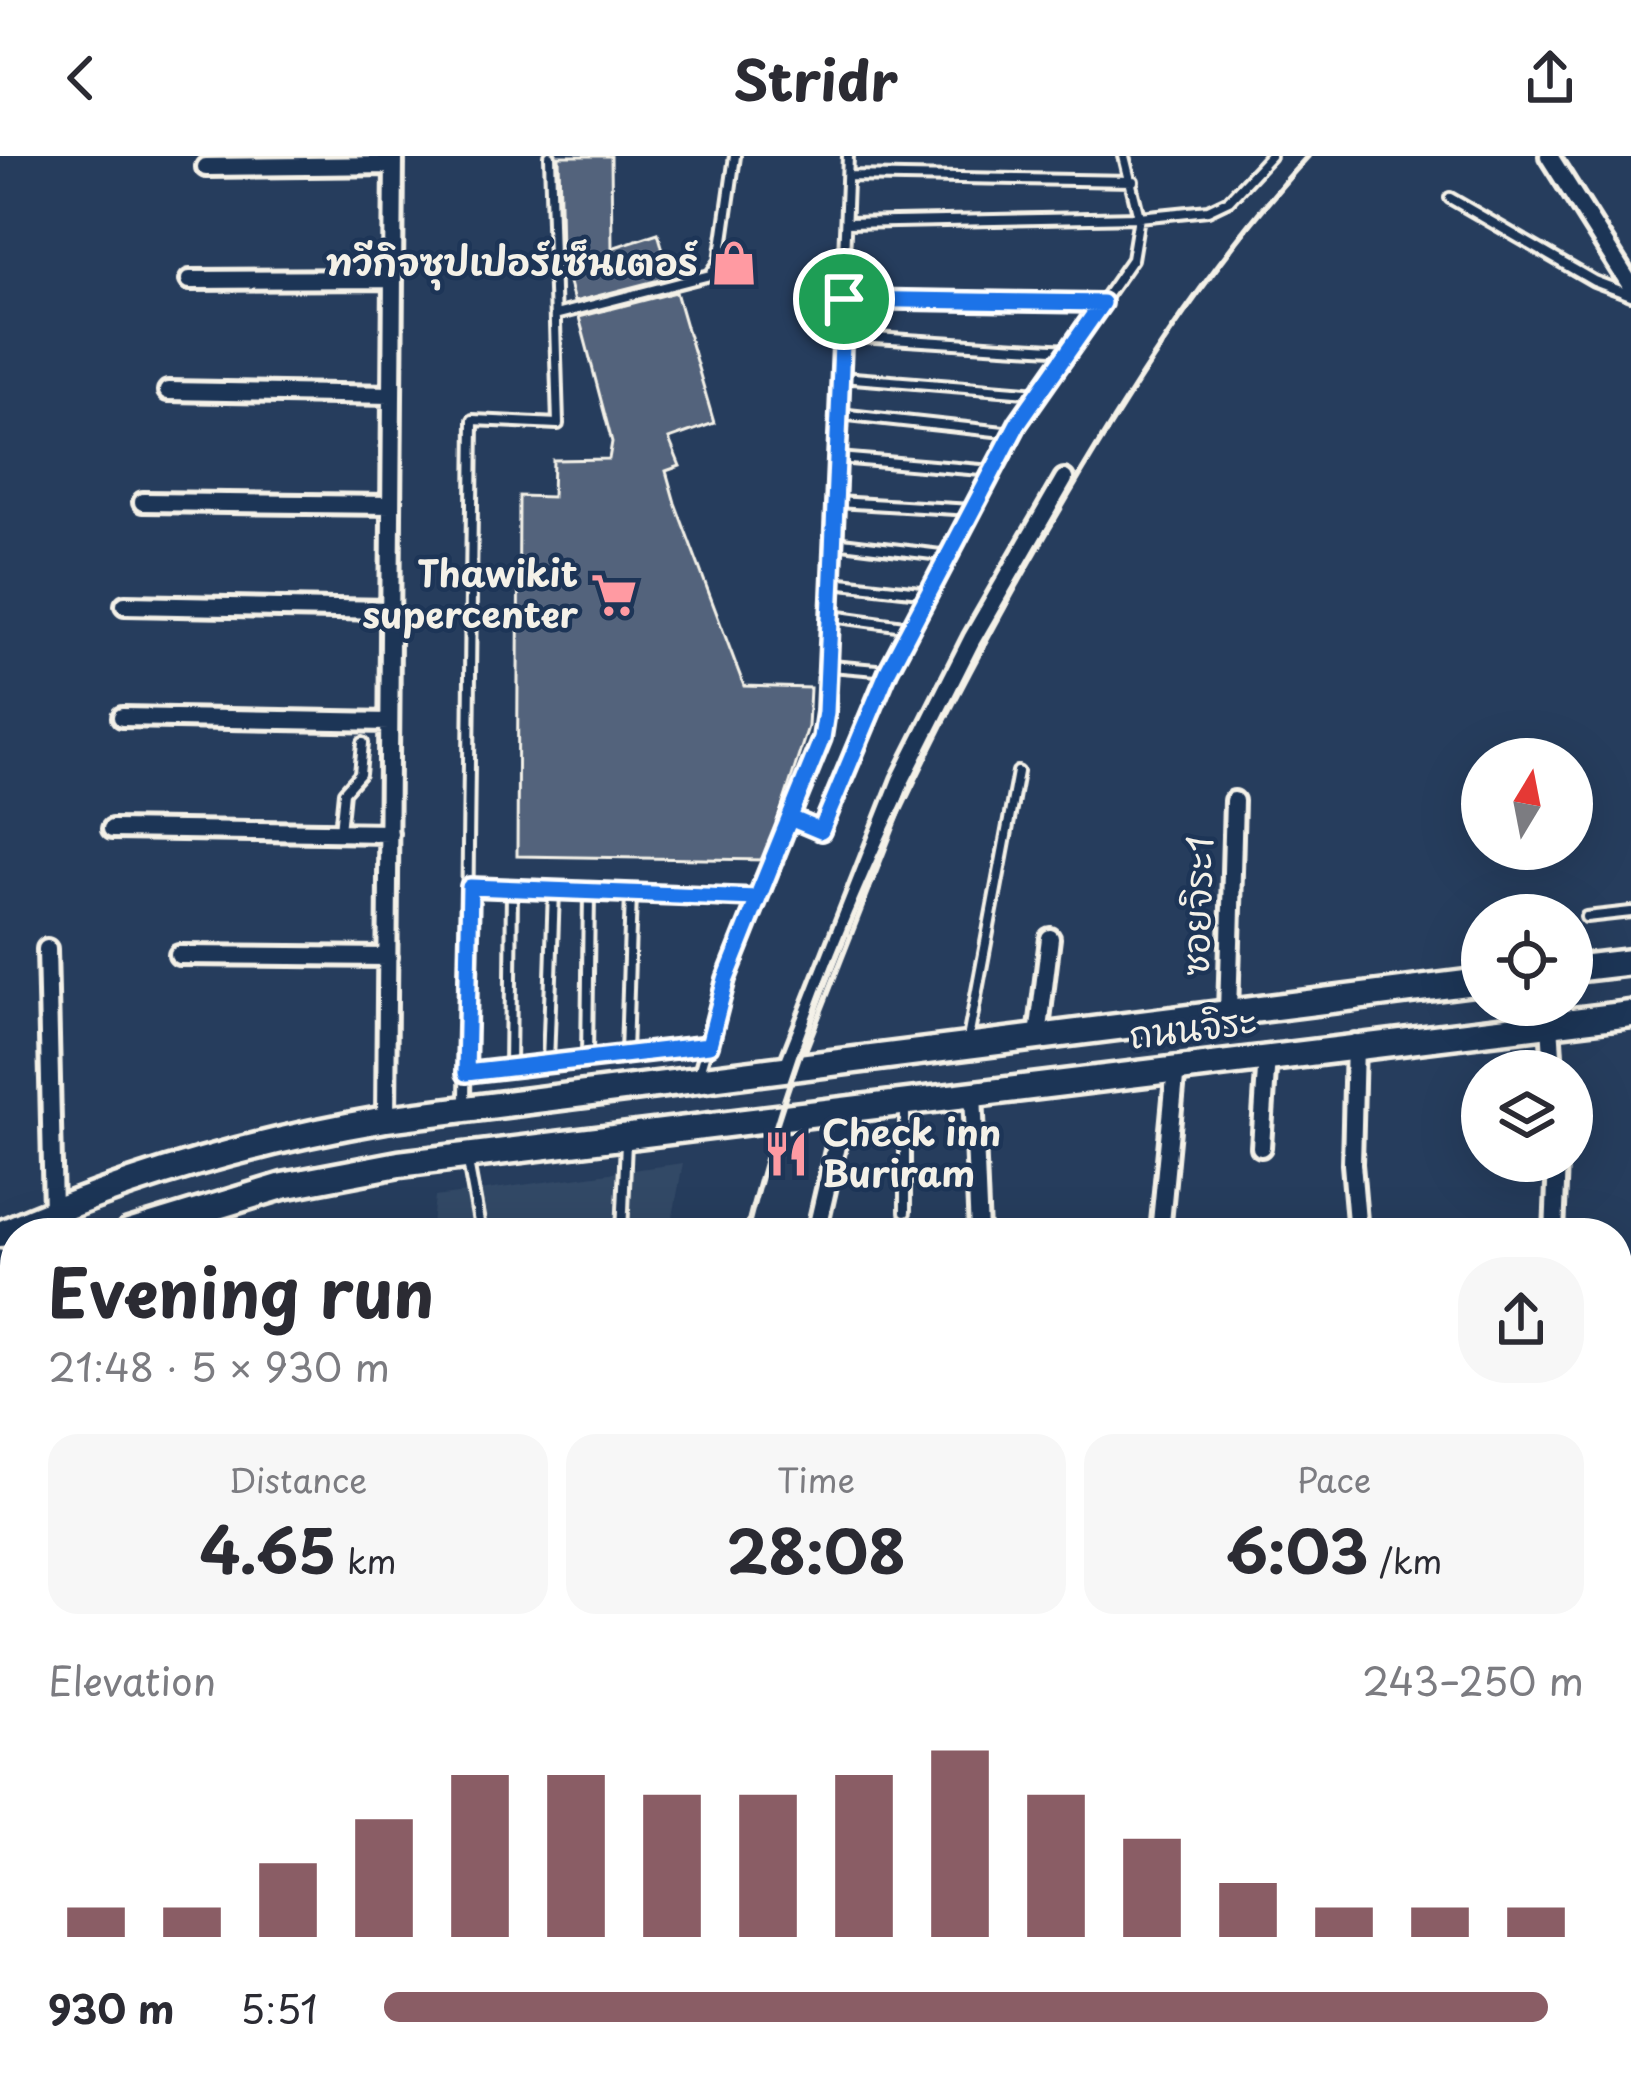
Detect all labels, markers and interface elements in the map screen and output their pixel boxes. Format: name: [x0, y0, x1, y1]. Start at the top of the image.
text: Stridr: [733, 38, 898, 119]
icon: back: [48, 45, 114, 111]
icon: share: [1517, 45, 1583, 111]
place label: ทวีกิจซุปเปอร์เซ็นเตอร์: [326, 234, 698, 291]
shop icon: ทวีกิจซุปเปอร์เซ็นเตอร์: [709, 238, 759, 288]
pin: [793, 248, 895, 350]
icon: arrive: [811, 266, 877, 332]
place label: Thawikit supercenter: [363, 545, 578, 640]
supermarket icon: Thawikit supercenter: [589, 570, 639, 620]
north arrow: [1461, 738, 1593, 870]
map controls: [1461, 738, 1593, 1182]
street label: ซอยจิระ1: [1167, 835, 1225, 977]
button: locate: [1461, 894, 1593, 1026]
street label: ถนนจิระ: [1126, 991, 1260, 1061]
button: layers: [1461, 1050, 1593, 1182]
place label: Check inn Buriram: [822, 1104, 1001, 1199]
restaurant icon: Check inn Buriram: [761, 1129, 811, 1179]
text: Evening run: [48, 1241, 434, 1340]
button: share: [1458, 1257, 1584, 1383]
text: 21:48 · 5 × 930 m: [48, 1336, 390, 1395]
text: Distance: [229, 1454, 367, 1504]
text: Time: [777, 1454, 855, 1504]
text: Pace: [1297, 1454, 1371, 1504]
text: 4.65: [199, 1504, 336, 1594]
text: 28:08: [726, 1504, 906, 1594]
text: 6:03: [1226, 1504, 1368, 1594]
text: km: [336, 1535, 397, 1585]
text: /km: [1368, 1535, 1442, 1585]
text: Elevation: [48, 1650, 216, 1709]
text: 243–250 m: [1362, 1650, 1584, 1709]
text: 930 m: [48, 1978, 174, 2037]
text: 5:51: [240, 1978, 318, 2037]

